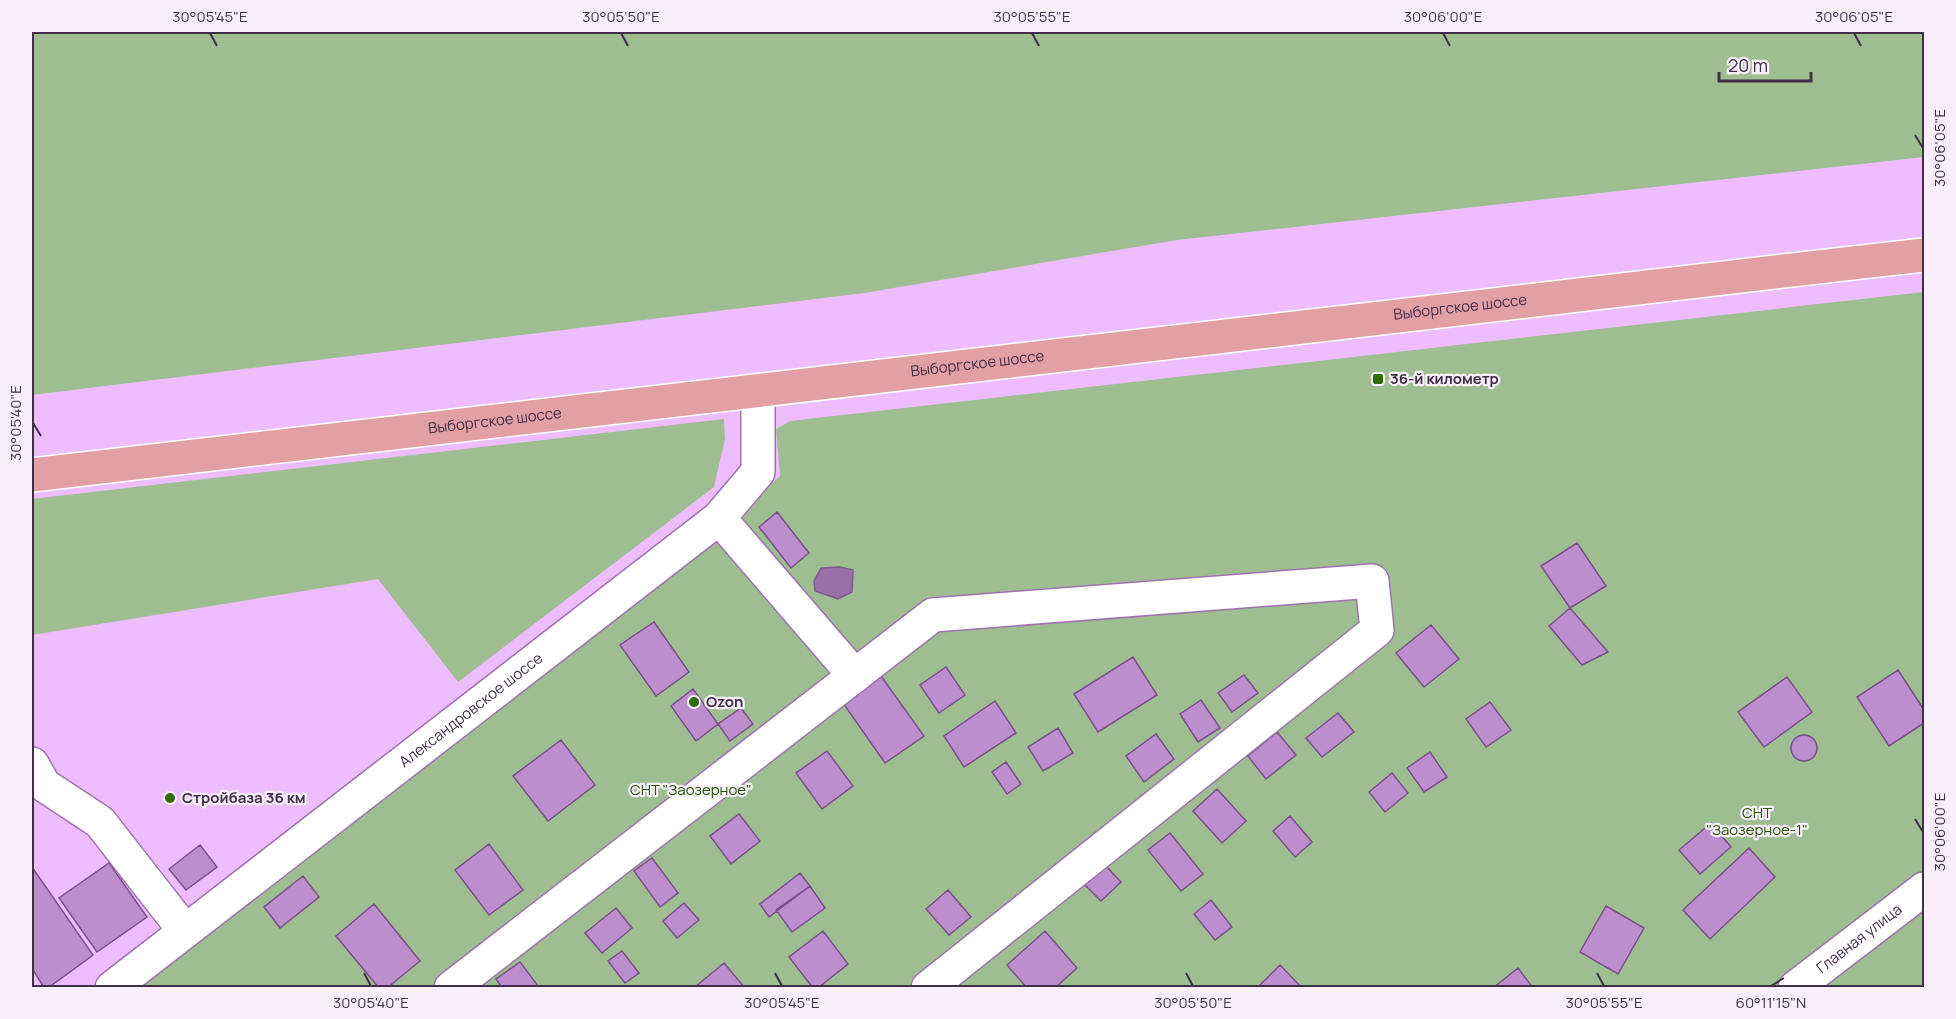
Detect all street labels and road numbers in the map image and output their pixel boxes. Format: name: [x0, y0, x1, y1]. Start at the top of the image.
street label: Выборгское шоссе: [1392, 289, 1528, 325]
street label: Выборгское шоссе: [909, 345, 1046, 381]
street label: Выборгское шоссе: [427, 402, 563, 439]
street label: Александровское шоссе: [395, 647, 547, 772]
street label: Главная улица: [1812, 899, 1906, 978]

